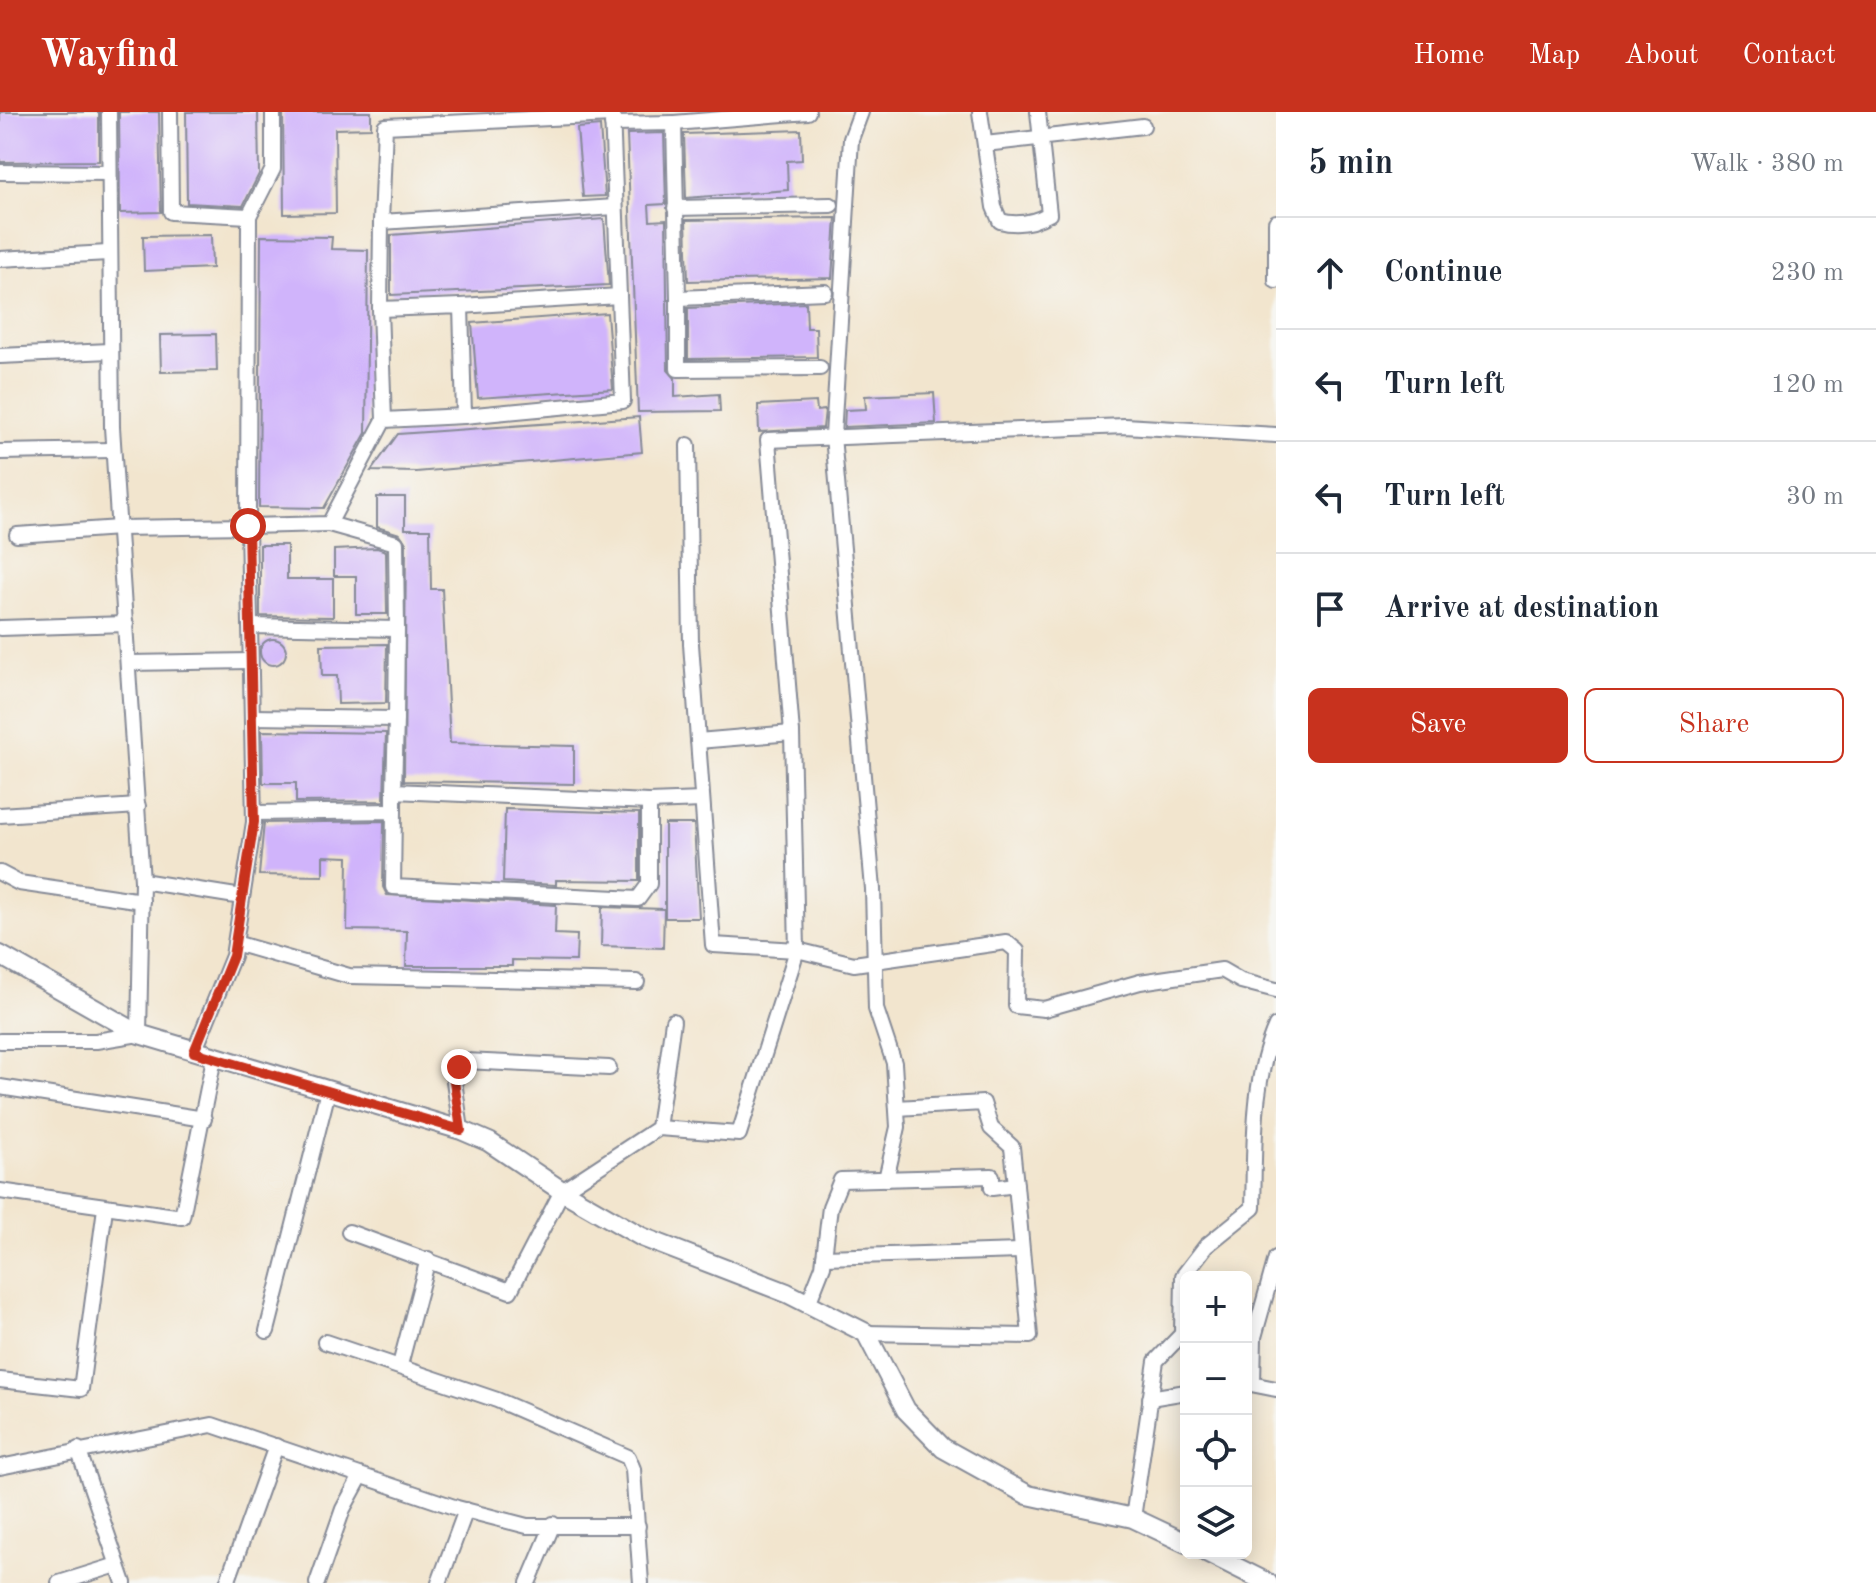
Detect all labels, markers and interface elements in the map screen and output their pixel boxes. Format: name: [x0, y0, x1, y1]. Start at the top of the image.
text: Wayfind: [40, 37, 178, 75]
text: Home: [1413, 42, 1484, 70]
text: Map: [1528, 42, 1580, 70]
text: About: [1624, 42, 1699, 70]
text: Contact: [1743, 42, 1836, 70]
text: 5 min: [1308, 147, 1393, 181]
text: Walk · 380 m: [1690, 151, 1844, 177]
icon: ahead: [1308, 251, 1352, 295]
text: Continue: [1384, 258, 1503, 288]
text: 230 m: [1771, 260, 1844, 286]
icon: left: [1308, 363, 1352, 407]
text: Turn left: [1384, 370, 1505, 400]
text: 120 m: [1771, 372, 1844, 398]
icon: left: [1308, 475, 1352, 519]
text: Turn left: [1384, 482, 1505, 512]
text: 30 m: [1786, 484, 1844, 510]
route start: [230, 508, 266, 544]
icon: arrive: [1308, 587, 1352, 631]
text: Arrive at destination: [1384, 594, 1659, 624]
button: Save: [1308, 688, 1568, 763]
button: Share: [1584, 688, 1844, 763]
route end: [441, 1049, 477, 1085]
map controls: [1180, 1271, 1252, 1559]
button: +: [1180, 1271, 1252, 1343]
button: −: [1180, 1343, 1252, 1415]
button: locate: [1180, 1415, 1252, 1487]
button: layers: [1180, 1487, 1252, 1559]

